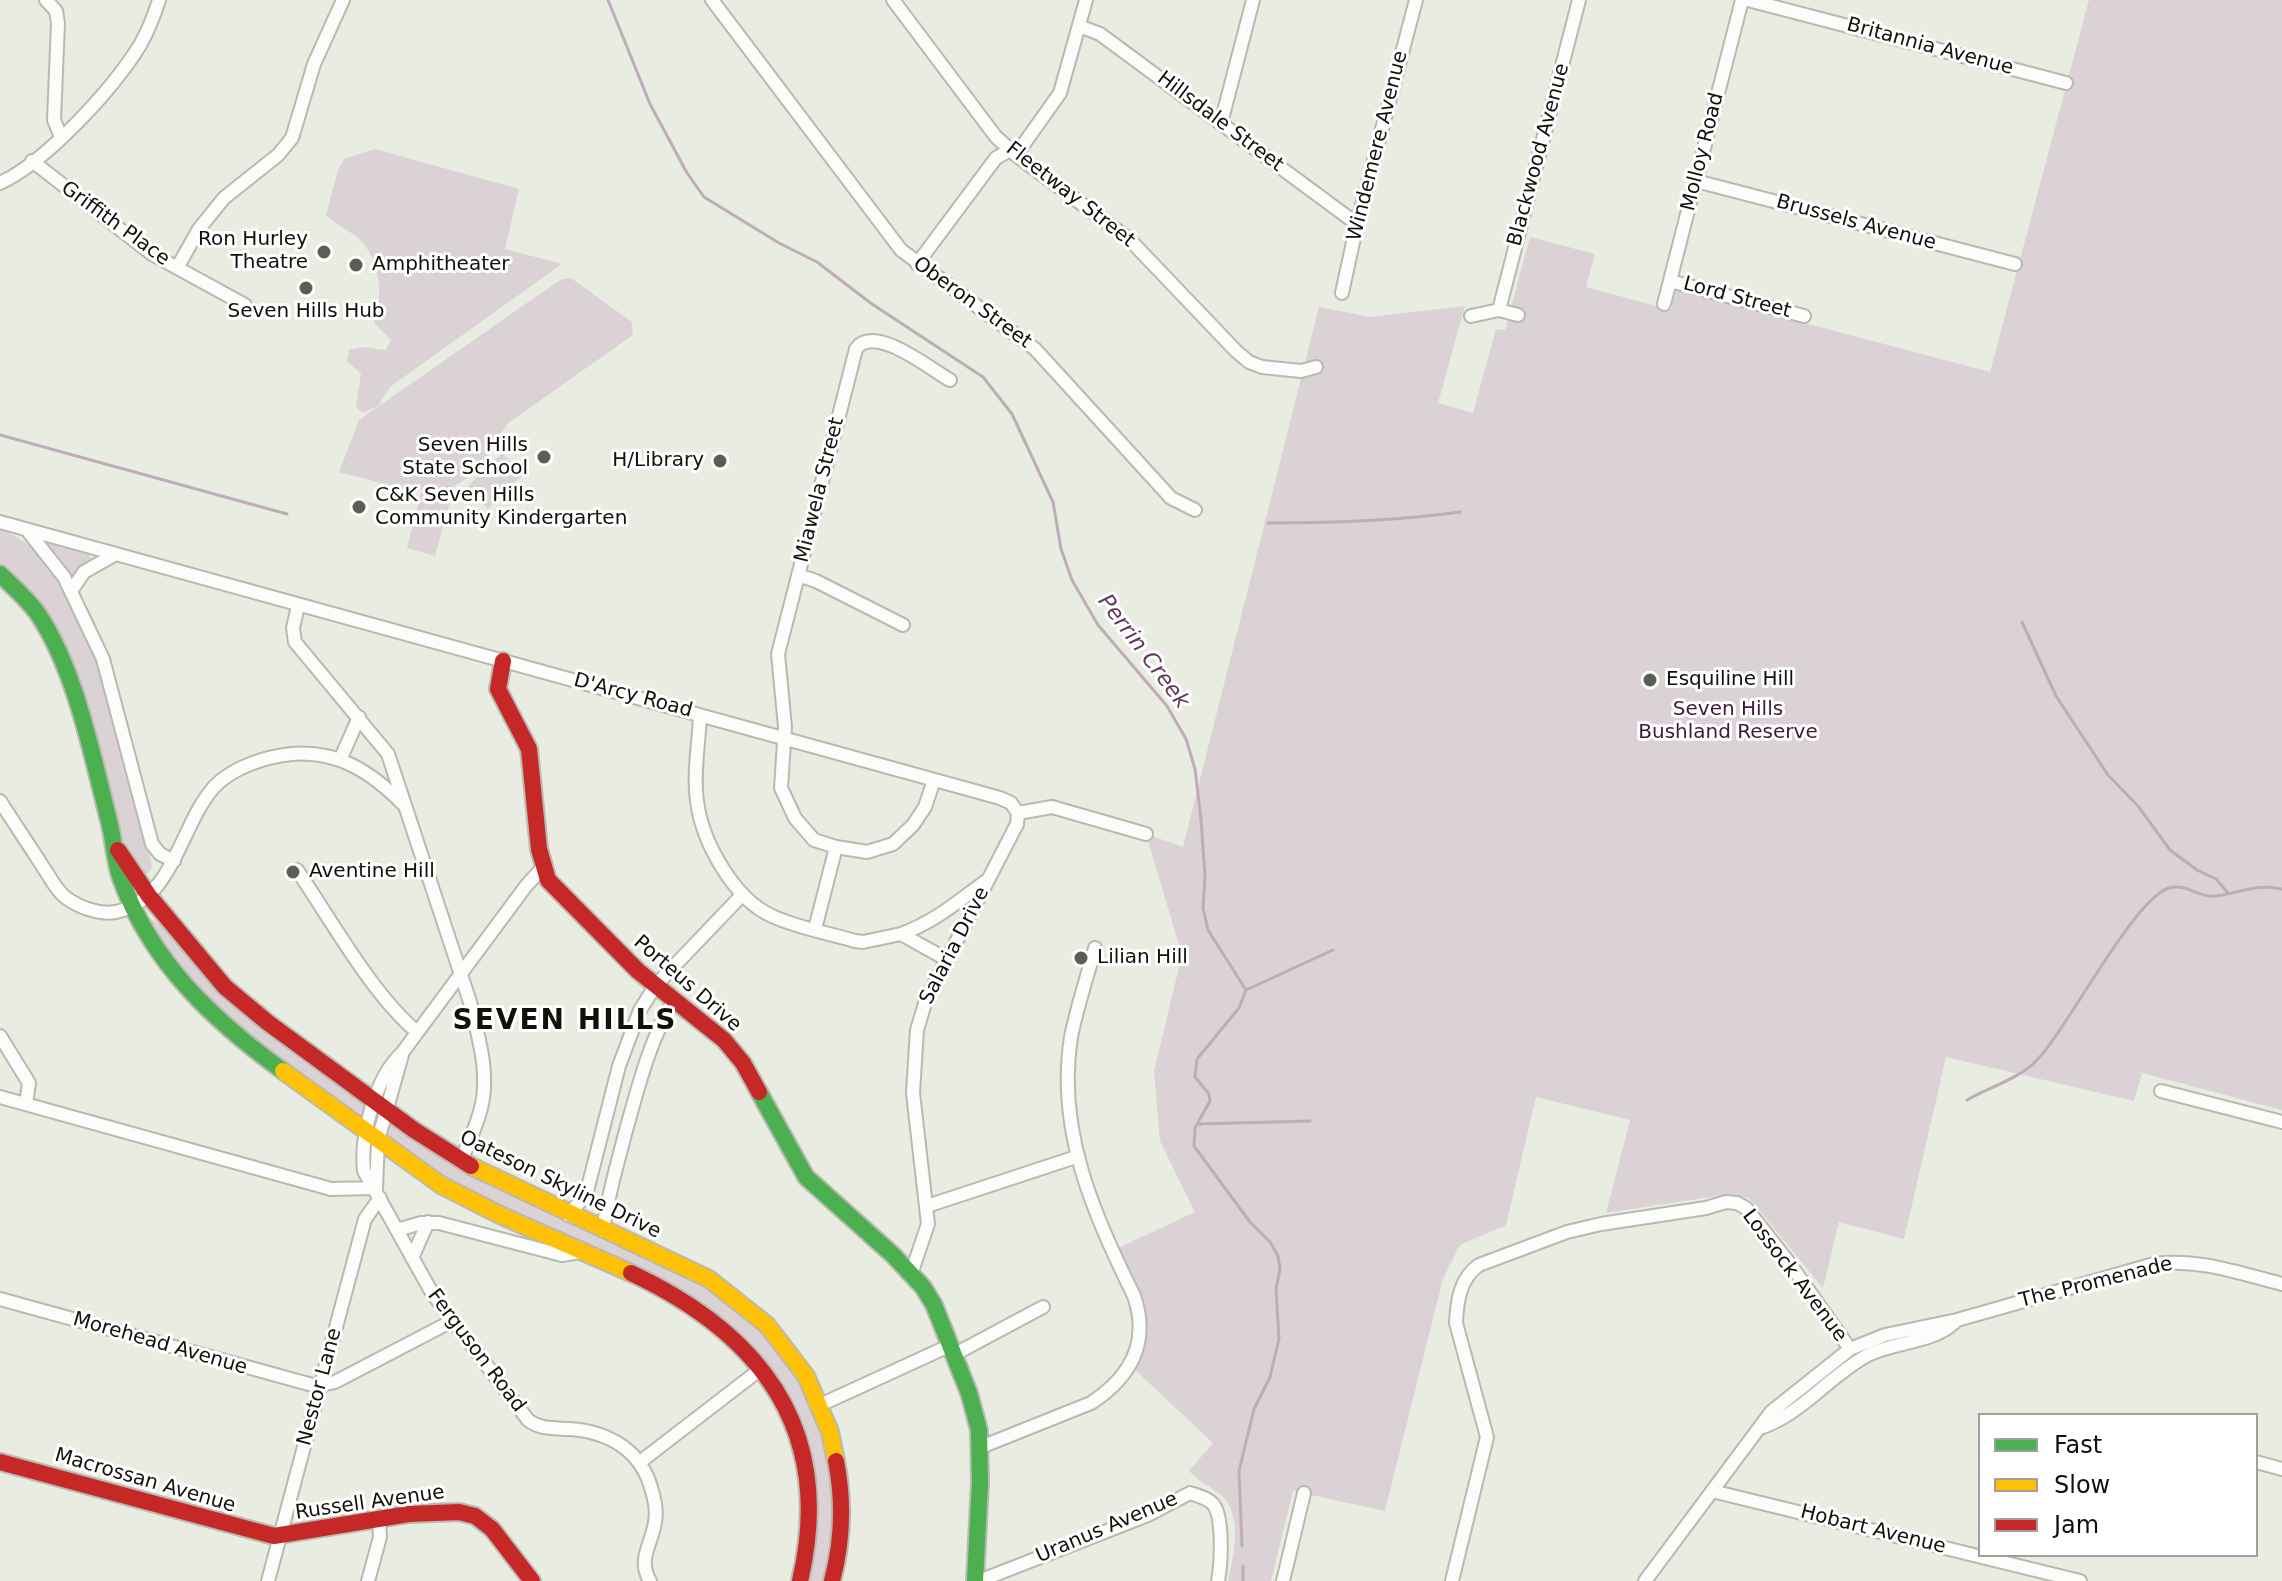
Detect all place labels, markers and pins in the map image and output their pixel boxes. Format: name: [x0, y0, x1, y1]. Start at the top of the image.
place label: Ron Hurley Theatre: [198, 228, 308, 275]
marker: Ron Hurley Theatre: [315, 243, 333, 261]
place label: Amphitheater: [372, 253, 510, 277]
marker: Amphitheater: [347, 256, 365, 274]
marker: Seven Hills Hub: [297, 279, 315, 297]
place label: Seven Hills Hub: [227, 300, 385, 324]
place label: Seven Hills State School: [402, 434, 528, 481]
marker: Seven Hills State School: [535, 448, 553, 466]
place label: H/Library: [612, 449, 704, 473]
marker: H/Library: [711, 452, 729, 470]
place label: C&K Seven Hills Community Kindergarten: [375, 484, 627, 531]
marker: C&K Seven Hills Community Kindergarten: [350, 498, 368, 516]
place label: Esquiline Hill: [1666, 668, 1794, 692]
marker: Esquiline Hill: [1641, 671, 1659, 689]
place label: Aventine Hill: [309, 860, 435, 884]
marker: Aventine Hill: [284, 863, 302, 881]
place label: Lilian Hill: [1097, 946, 1188, 970]
marker: Lilian Hill: [1072, 949, 1090, 967]

